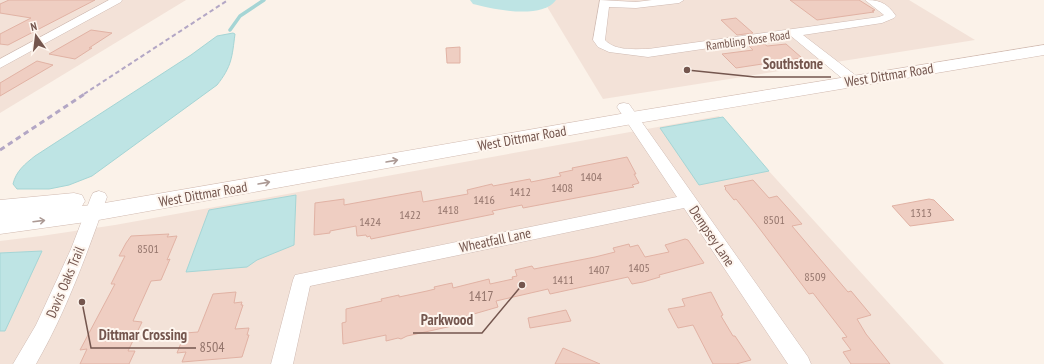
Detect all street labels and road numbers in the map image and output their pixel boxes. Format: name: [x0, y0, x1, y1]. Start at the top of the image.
street label: Rambling Rose Road: [705, 27, 791, 53]
street label: West Dittmar Road: [843, 59, 935, 91]
street label: West Dittmar Road: [476, 121, 568, 155]
street label: West Dittmar Road: [157, 177, 249, 211]
street label: Dempsey Lane: [685, 202, 739, 270]
street label: Wheatfall Lane: [458, 224, 533, 256]
street label: Davis Oaks Trail: [42, 243, 88, 320]

